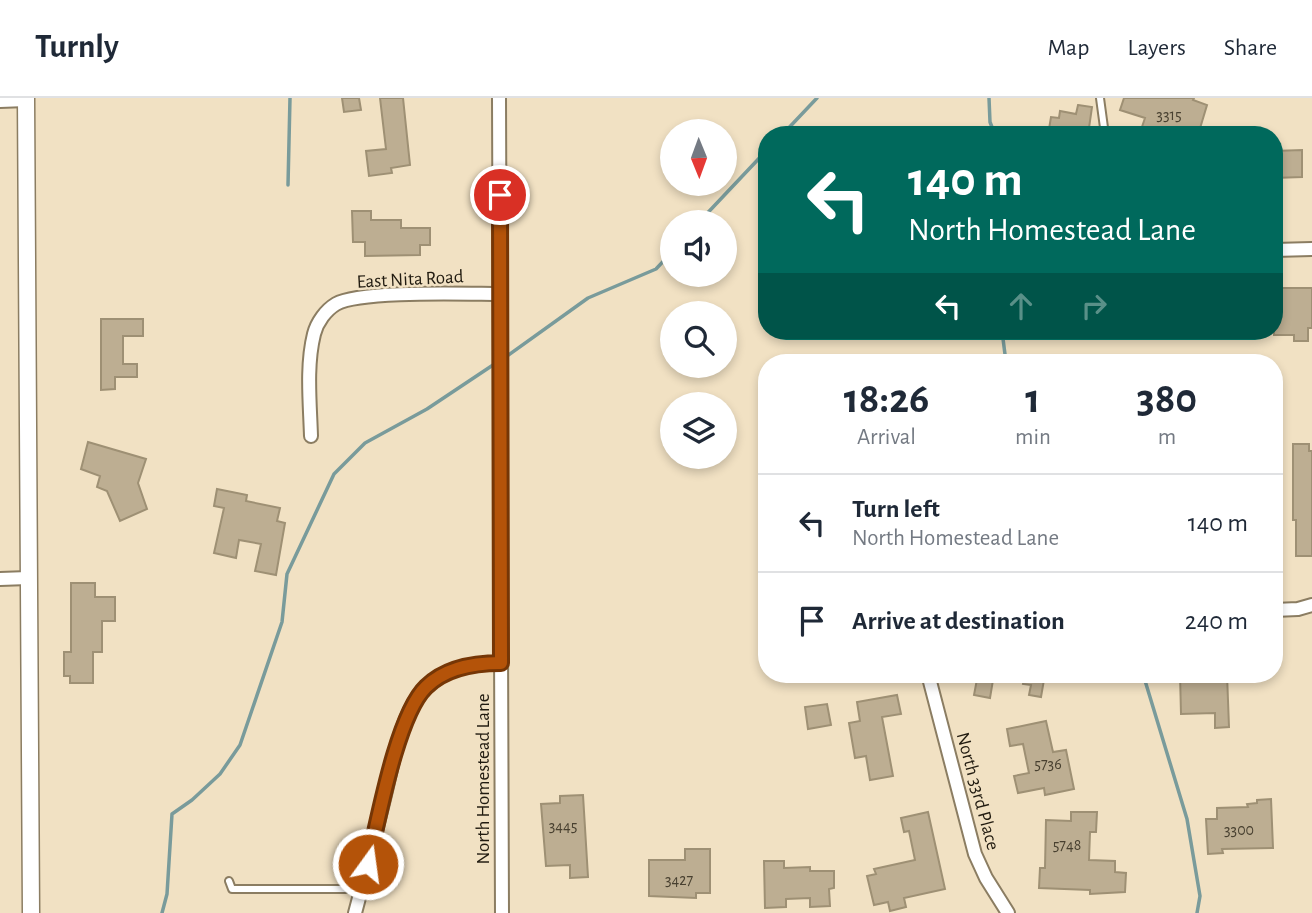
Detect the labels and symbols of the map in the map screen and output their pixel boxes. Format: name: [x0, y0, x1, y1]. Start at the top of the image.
house number: 3315: [1156, 107, 1182, 123]
north arrow: [660, 119, 737, 196]
pin: [470, 165, 530, 225]
street label: East Nita Road: [356, 267, 464, 292]
street label: North Homestead Lane: [474, 693, 493, 865]
street label: North 33rd Place: [953, 730, 1002, 852]
house number: 5736: [1034, 756, 1062, 772]
house number: 3445: [549, 818, 577, 834]
house number: 3300: [1224, 822, 1254, 838]
position arrow: [331, 827, 405, 901]
house number: 5748: [1053, 837, 1081, 853]
house number: 3427: [665, 872, 693, 888]

